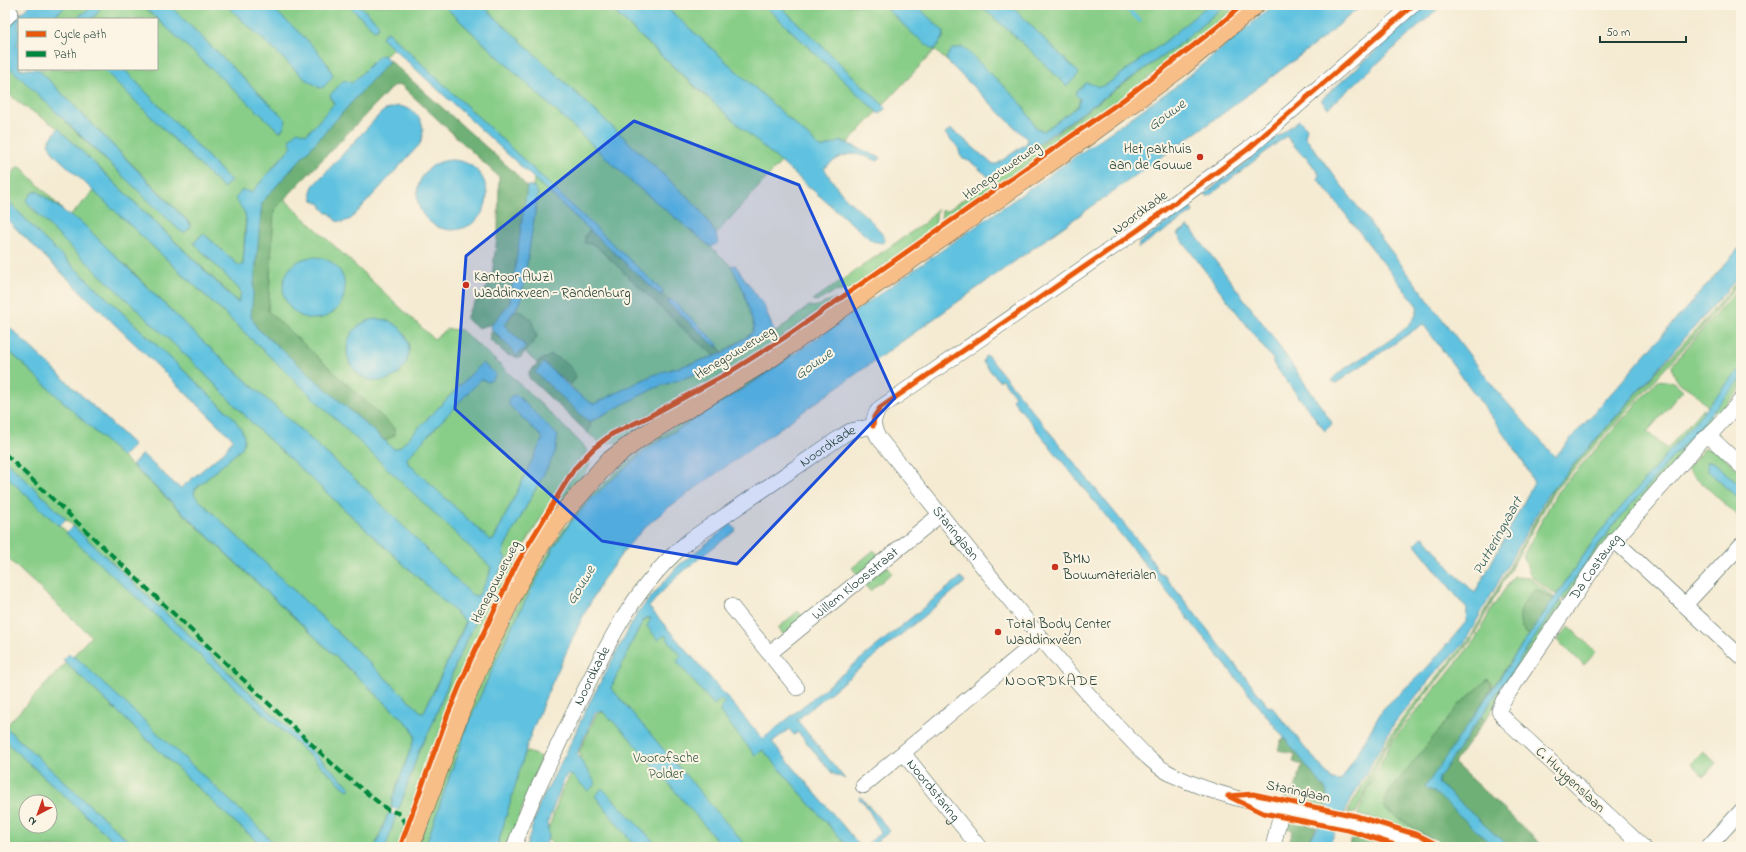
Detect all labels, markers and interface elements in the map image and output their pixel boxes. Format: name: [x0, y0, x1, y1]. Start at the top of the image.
legend: [18, 18, 158, 70]
scale bar: [1600, 18, 1686, 44]
text: 50 m: [1606, 24, 1630, 42]
text: Cycle path: [54, 26, 106, 45]
text: Path: [54, 46, 77, 64]
water label: Gouwe: [1143, 93, 1192, 136]
street label: Henegouwerweg: [959, 136, 1046, 206]
place label: Het pakhuis aan de Gouwe: [1109, 139, 1193, 176]
marker: Het pakhuis aan de Gouwe: [1195, 152, 1205, 162]
street label: Noordkade: [1108, 185, 1173, 240]
place label: Kantoor AWZI Waddinxveen - Randenburg: [474, 267, 631, 305]
marker: Kantoor AWZI Waddinxveen - Randenburg: [461, 280, 471, 290]
street label: Henegouwerweg: [691, 321, 780, 386]
water label: Gouwe: [790, 342, 839, 385]
street label: Noordkade: [795, 419, 858, 473]
water label: Putteringvaart: [1467, 491, 1530, 580]
street label: Staringlaan: [927, 501, 984, 565]
street label: Da Costaweg: [1564, 529, 1627, 605]
street label: Henegouwerweg: [466, 537, 527, 628]
street label: Willem Kloosstraat: [807, 542, 903, 625]
place label: BMN Bouwmaterialen: [1062, 549, 1156, 586]
water label: Gouwe: [561, 560, 602, 609]
marker: BMN Bouwmaterialen: [1050, 562, 1060, 572]
place label: Total Body Center Waddinxveen: [1006, 614, 1112, 651]
marker: Total Body Center Waddinxveen: [993, 627, 1003, 637]
street label: Noordkade: [568, 642, 616, 709]
district label: NOORDKADE: [1005, 670, 1099, 692]
street label: C. Huygenslaan: [1530, 742, 1610, 819]
park label: Voorofsche Polder: [632, 748, 699, 785]
street label: Noordstaring: [901, 754, 965, 827]
street label: Staringlaan: [1264, 775, 1332, 810]
north arrow: [18, 794, 58, 834]
text: N: [24, 812, 40, 829]

